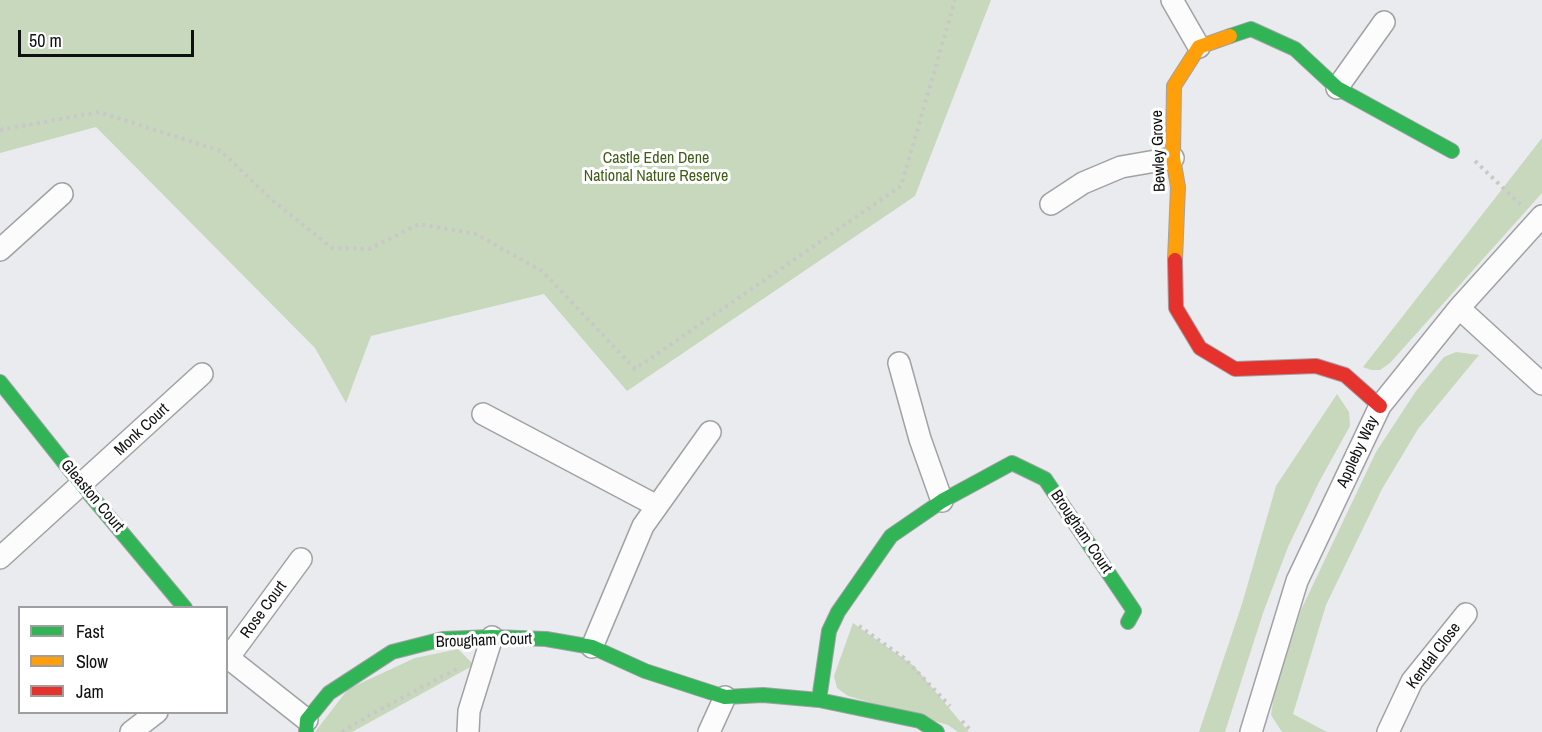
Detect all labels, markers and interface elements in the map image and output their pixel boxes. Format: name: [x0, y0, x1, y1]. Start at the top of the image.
scale bar: [21, 18, 196, 56]
text: 50 m: [29, 28, 62, 53]
street label: Bewley Grove: [1148, 110, 1170, 192]
park label: Castle Eden Dene National Nature Reserve: [584, 149, 728, 187]
street label: Monk Court: [111, 400, 173, 460]
street label: Appleby Way: [1333, 413, 1383, 491]
street label: Gleaston Court: [56, 456, 128, 536]
street label: Brougham Court: [1046, 487, 1116, 577]
street label: Rose Court: [237, 578, 291, 642]
legend: [18, 606, 228, 714]
text: Fast: [76, 619, 104, 644]
street label: Kendal Close: [1403, 619, 1465, 693]
street label: Brougham Court: [436, 630, 532, 652]
text: Slow: [76, 649, 108, 674]
text: Jam: [76, 679, 104, 704]

